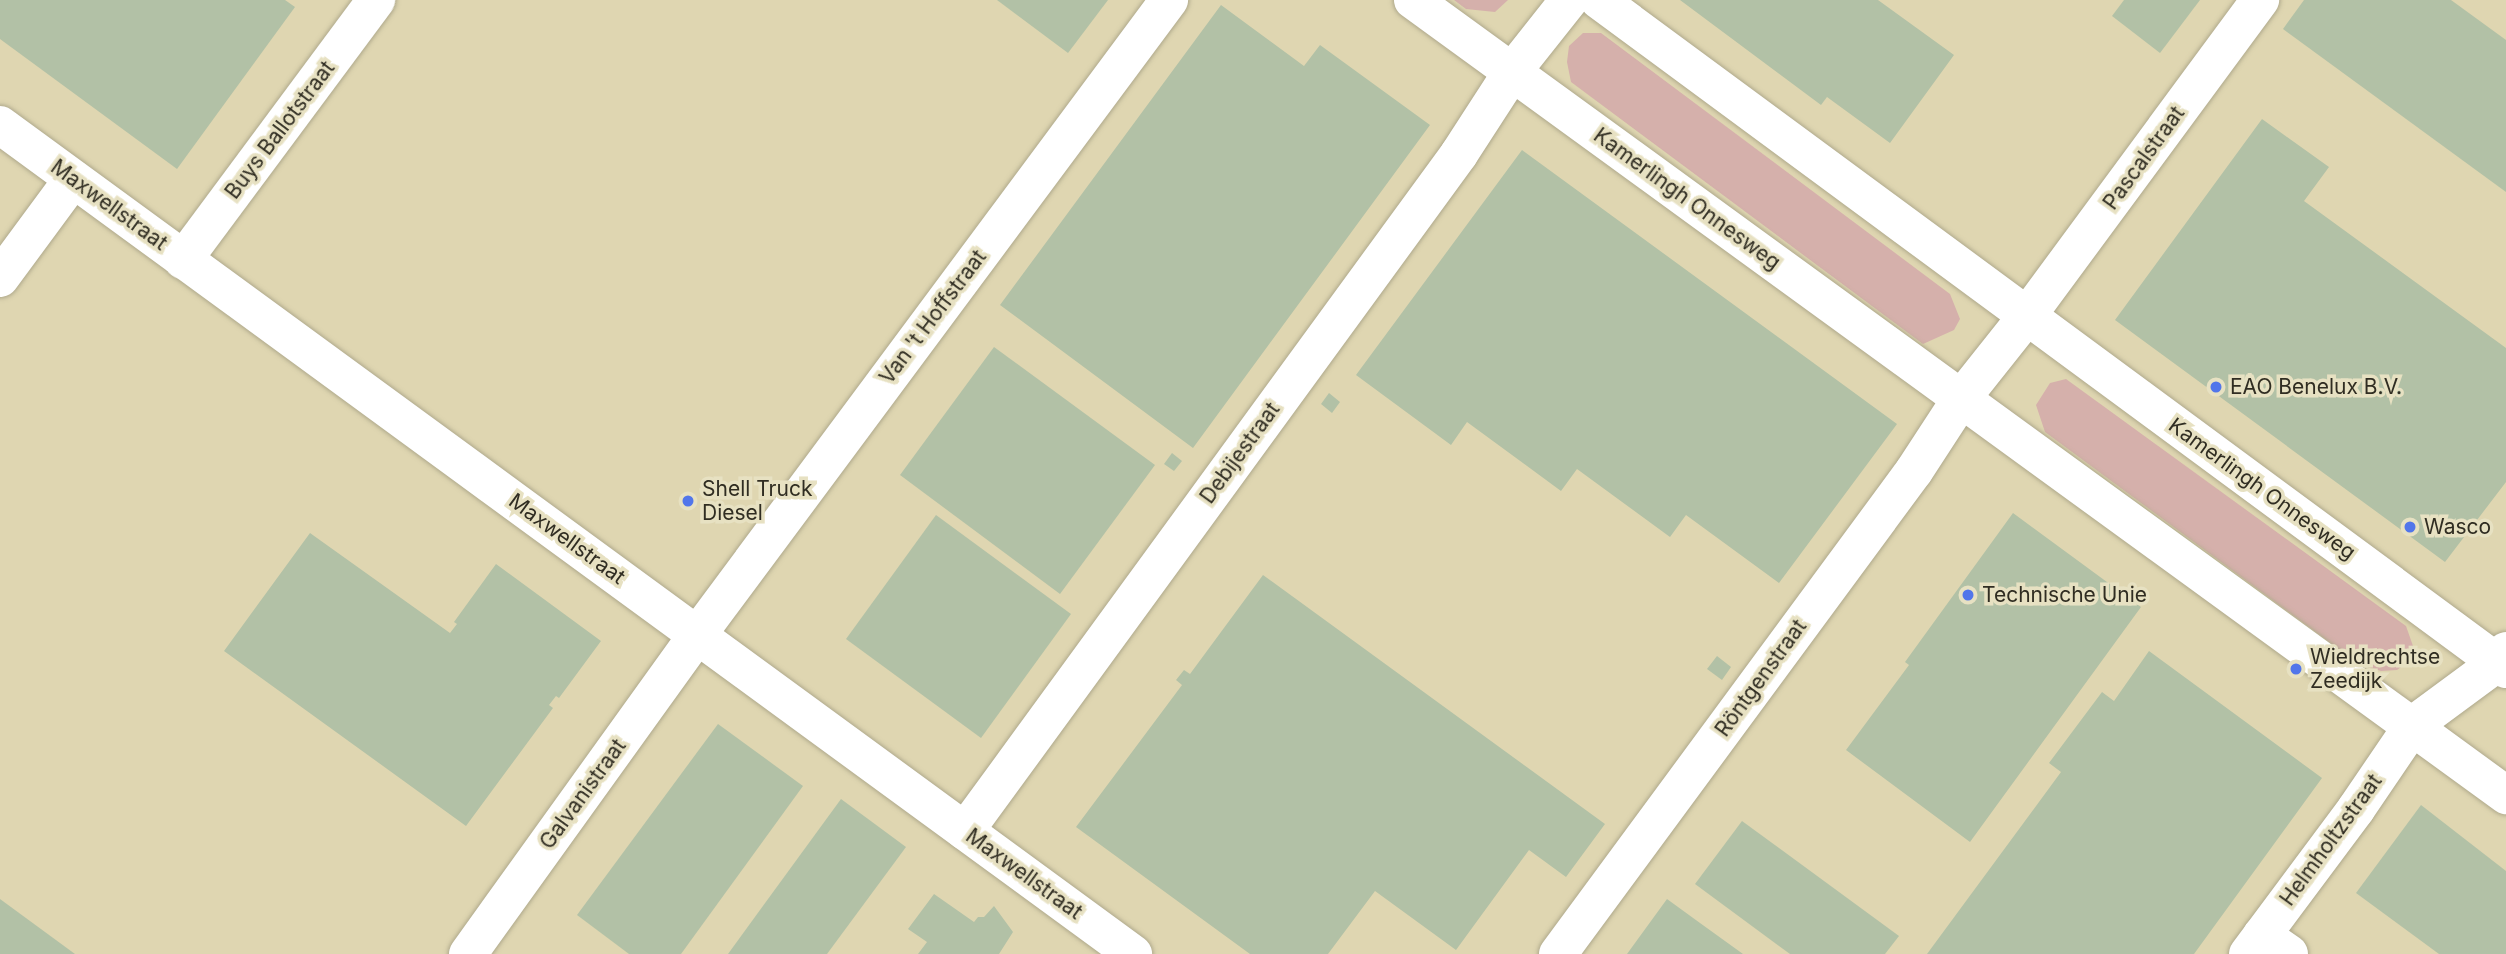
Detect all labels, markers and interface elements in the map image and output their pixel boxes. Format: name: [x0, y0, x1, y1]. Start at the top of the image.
street label: Buys Ballotstraat: [220, 56, 340, 204]
street label: Pascalstraat: [2098, 101, 2190, 215]
street label: Kamerlingh Onnesweg: [1589, 123, 1785, 275]
street label: Maxwellstraat: [46, 154, 172, 256]
street label: Van 't Hoffstraat: [874, 245, 992, 389]
place label: EAO Benelux B.V.: [2230, 374, 2402, 400]
marker: EAO Benelux B.V.: [2208, 379, 2224, 395]
street label: Debijestraat: [1195, 397, 1285, 509]
street label: Kamerlingh Onnesweg: [2164, 413, 2360, 565]
place label: Shell Truck Diesel: [702, 476, 812, 526]
street label: Maxwellstraat: [504, 488, 630, 590]
marker: Shell Truck Diesel: [680, 493, 696, 509]
place label: Wasco: [2424, 514, 2491, 540]
marker: Wasco: [2402, 519, 2418, 535]
place label: Technische Unie: [1982, 582, 2147, 608]
marker: Technische Unie: [1960, 587, 1976, 603]
street label: Röntgenstraat: [1710, 614, 1812, 742]
place label: Wieldrechtse Zeedijk: [2310, 644, 2440, 694]
marker: Wieldrechtse Zeedijk: [2288, 661, 2304, 677]
street label: Galvanistraat: [535, 734, 631, 854]
street label: Helmholtzstraat: [2275, 769, 2387, 911]
street label: Maxwellstraat: [961, 823, 1087, 925]

